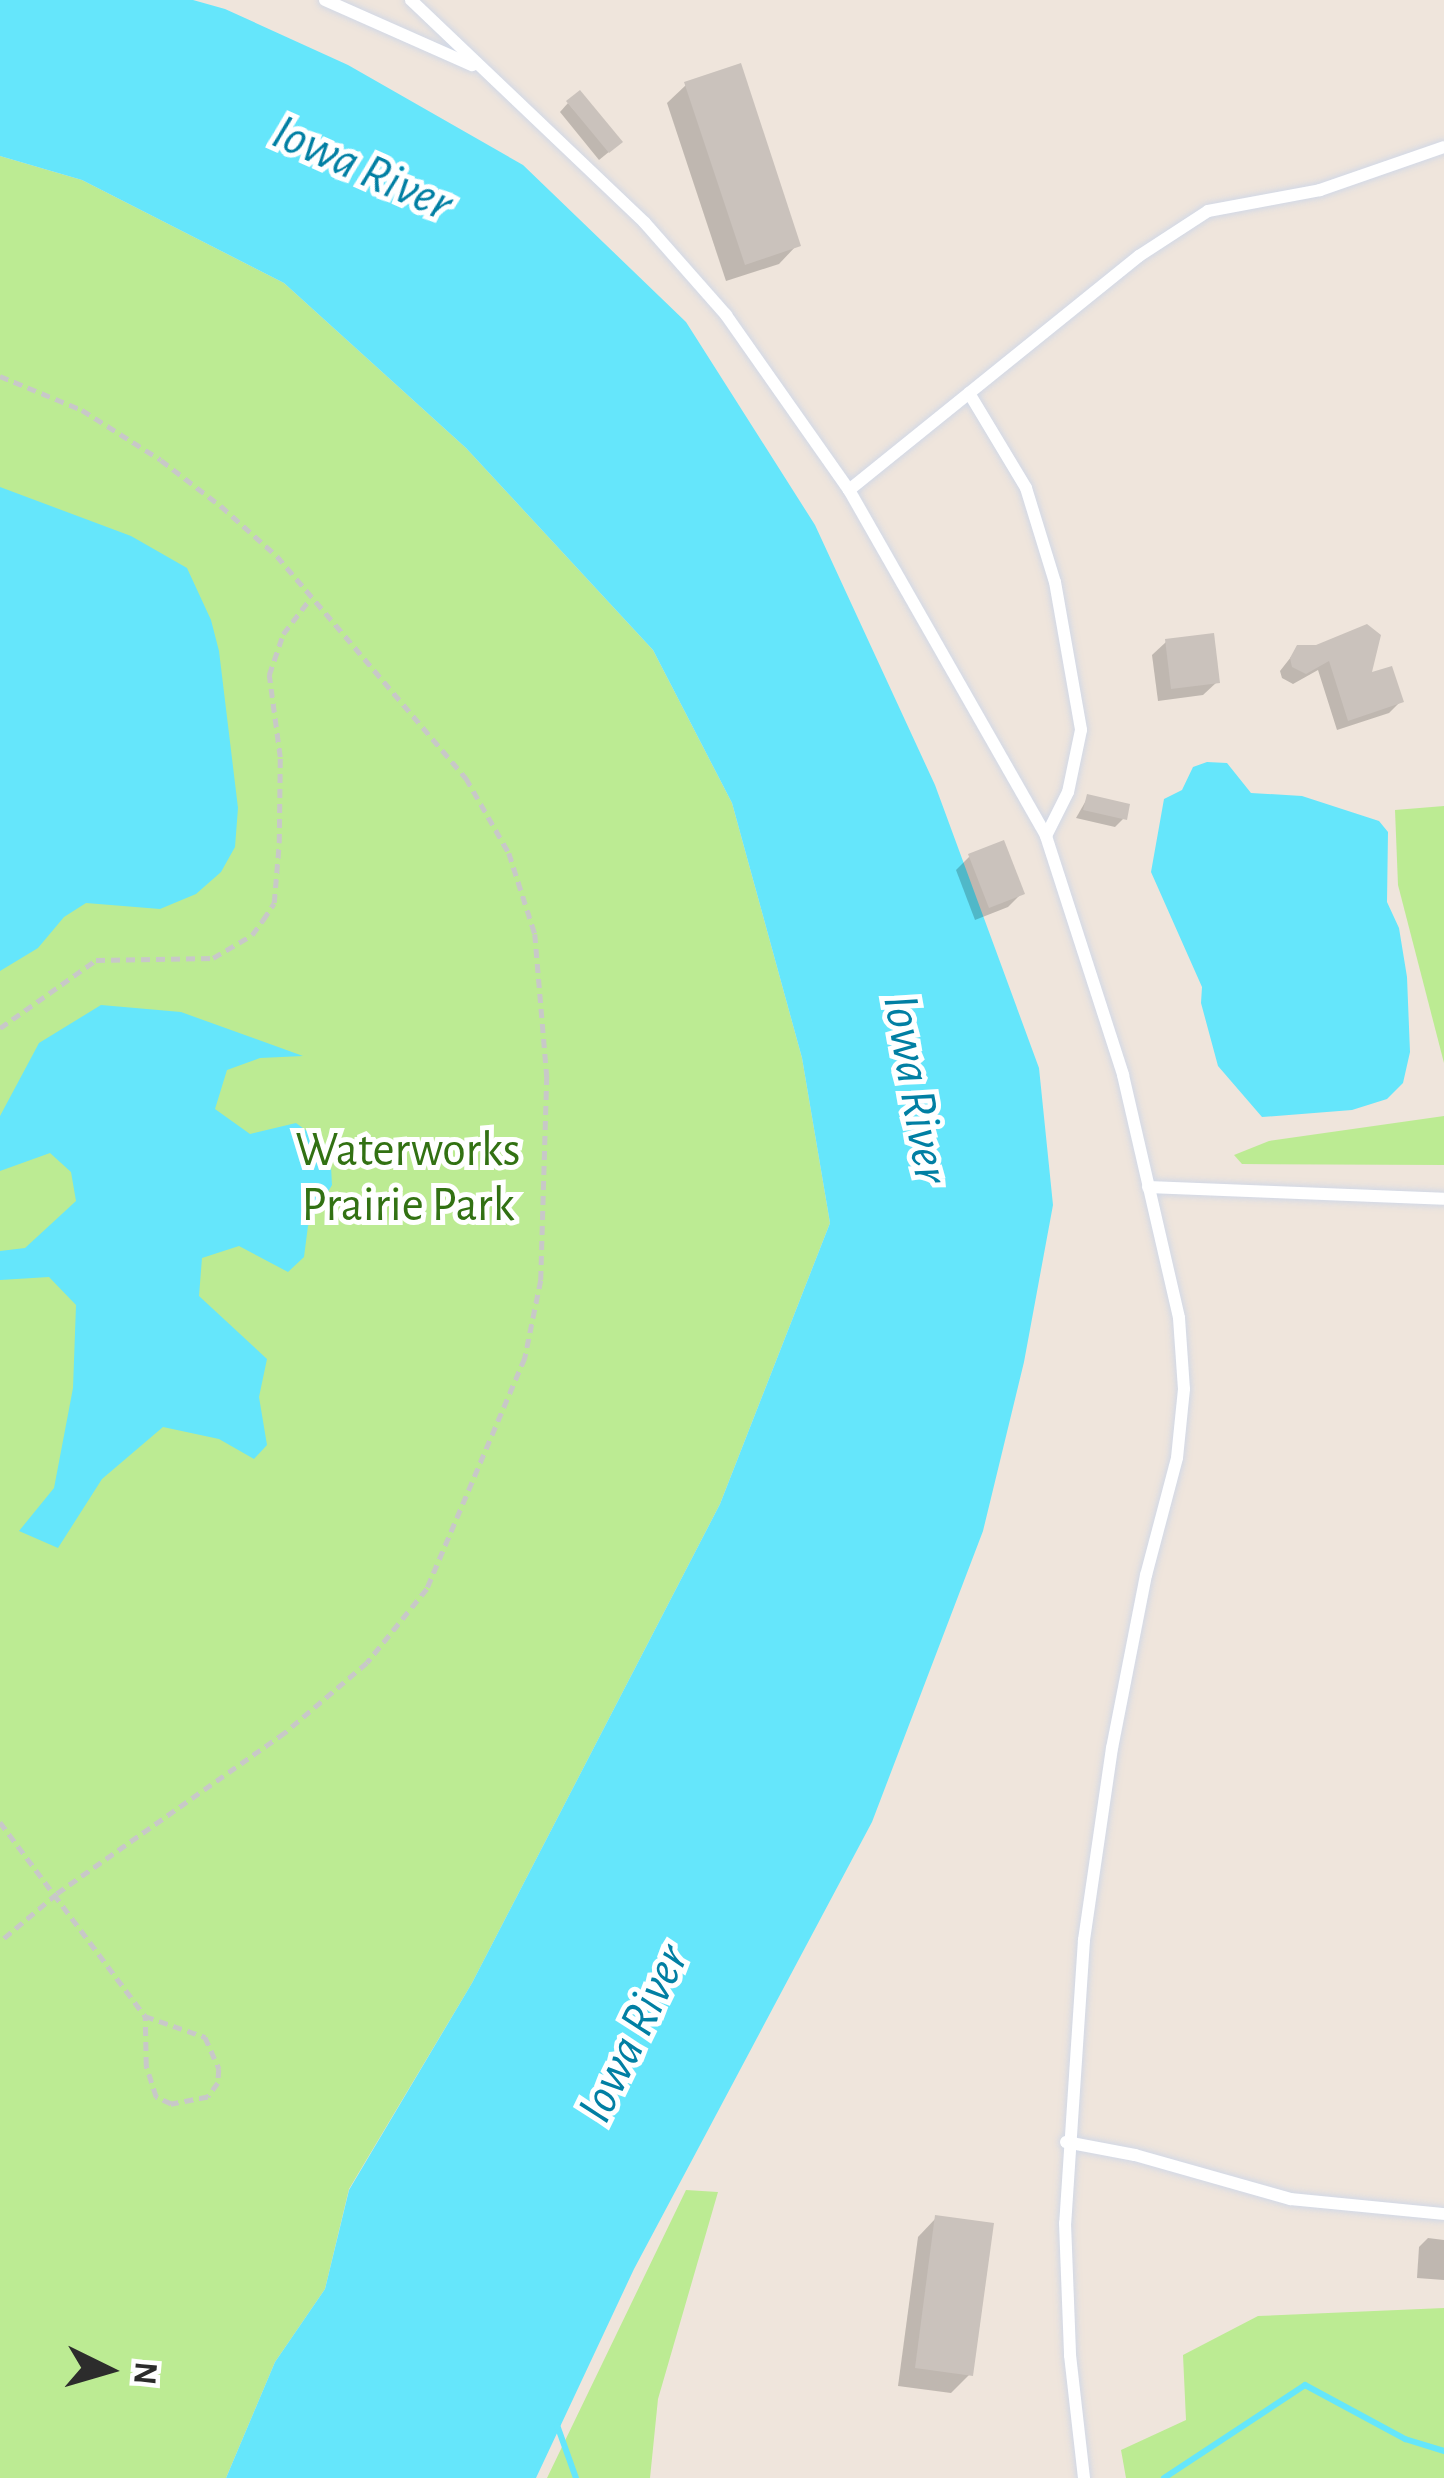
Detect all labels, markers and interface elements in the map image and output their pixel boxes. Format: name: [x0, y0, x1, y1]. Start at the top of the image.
water label: Iowa River: [263, 102, 461, 236]
water label: Iowa River: [868, 990, 962, 1188]
park label: Waterworks Prairie Park: [295, 1122, 521, 1235]
water label: Iowa River: [565, 1935, 703, 2133]
north arrow: [48, 2310, 168, 2430]
text: N: [127, 2360, 162, 2386]

